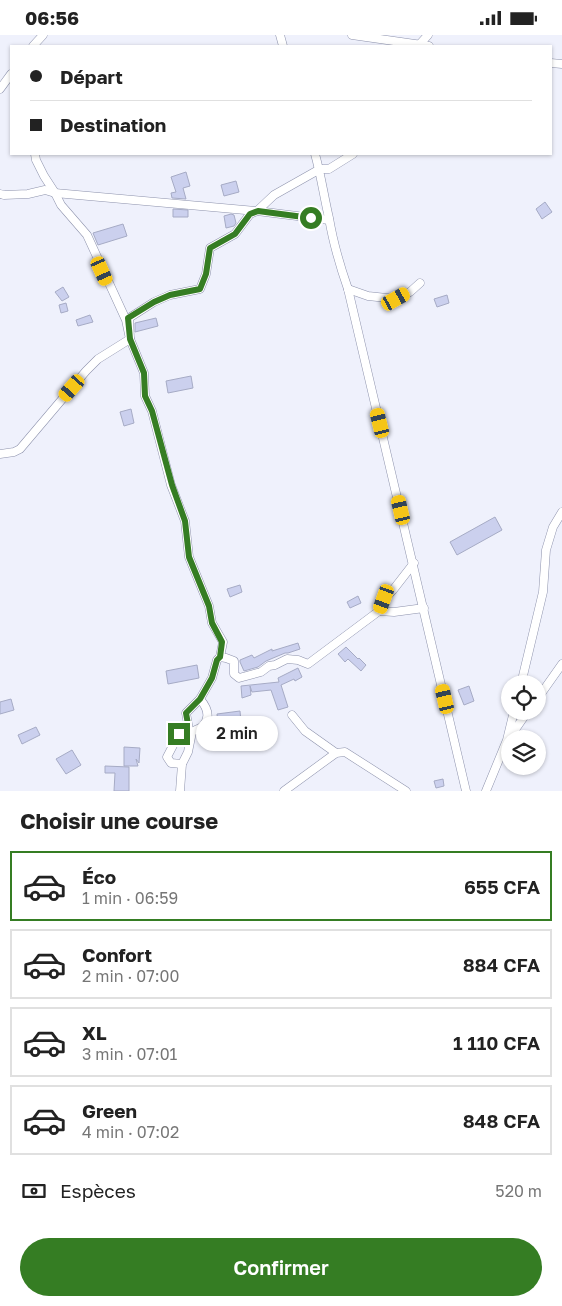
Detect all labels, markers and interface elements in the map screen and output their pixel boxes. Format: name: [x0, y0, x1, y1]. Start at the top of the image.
text: 06:56: [25, 6, 79, 29]
text: Départ: [60, 65, 123, 88]
text: Destination: [60, 113, 166, 136]
route start: [300, 207, 322, 229]
car: [89, 254, 114, 288]
car: [379, 285, 412, 313]
car: [56, 372, 87, 404]
car: [369, 407, 390, 439]
car: [390, 494, 411, 526]
car: [371, 582, 396, 616]
map controls: [501, 675, 546, 775]
button: locate: [501, 675, 546, 720]
car: [434, 683, 455, 715]
callout: 2 min: [196, 717, 279, 751]
route end: [168, 723, 190, 745]
text: 2 min: [216, 723, 258, 743]
button: layers: [501, 730, 546, 775]
text: Choisir une course: [20, 807, 218, 834]
icon: car: [22, 864, 67, 909]
text: Éco: [82, 865, 116, 888]
text: 655 CFA: [464, 875, 540, 898]
text: 1 min · 06:59: [82, 888, 178, 908]
icon: car: [22, 942, 67, 987]
text: Confort: [82, 943, 152, 966]
text: 884 CFA: [463, 953, 540, 976]
text: 2 min · 07:00: [82, 966, 179, 986]
icon: car: [22, 1020, 67, 1065]
text: XL: [82, 1021, 107, 1044]
text: 1 110 CFA: [453, 1031, 540, 1054]
text: 3 min · 07:01: [82, 1044, 177, 1064]
icon: car: [22, 1098, 67, 1143]
text: Green: [82, 1099, 137, 1122]
text: 848 CFA: [463, 1109, 540, 1132]
text: 4 min · 07:02: [82, 1122, 179, 1142]
icon: cash: [20, 1177, 48, 1205]
text: Espèces: [60, 1179, 136, 1202]
text: 520 m: [495, 1181, 542, 1201]
button: Confirmer: [20, 1238, 542, 1296]

